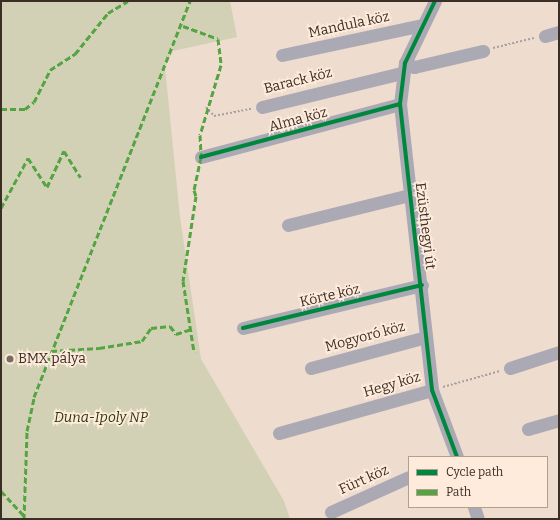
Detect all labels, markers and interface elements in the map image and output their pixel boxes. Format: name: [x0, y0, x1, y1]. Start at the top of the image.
street label: Mandula köz: [307, 8, 391, 42]
street label: Barack köz: [262, 64, 334, 98]
street label: Alma köz: [267, 104, 329, 136]
street label: Ezüsthegyi út: [411, 182, 439, 270]
street label: Körte köz: [298, 281, 362, 311]
street label: Mogyoró köz: [323, 318, 407, 356]
place label: BMX pálya: [18, 351, 86, 367]
marker: BMX pálya: [5, 354, 15, 364]
street label: Hegy köz: [361, 369, 423, 401]
park label: Duna-Ipoly NP: [54, 410, 148, 426]
legend: [408, 456, 548, 508]
street label: Fürt köz: [337, 462, 391, 498]
text: Cycle path: [446, 465, 503, 479]
text: Path: [446, 485, 471, 499]

